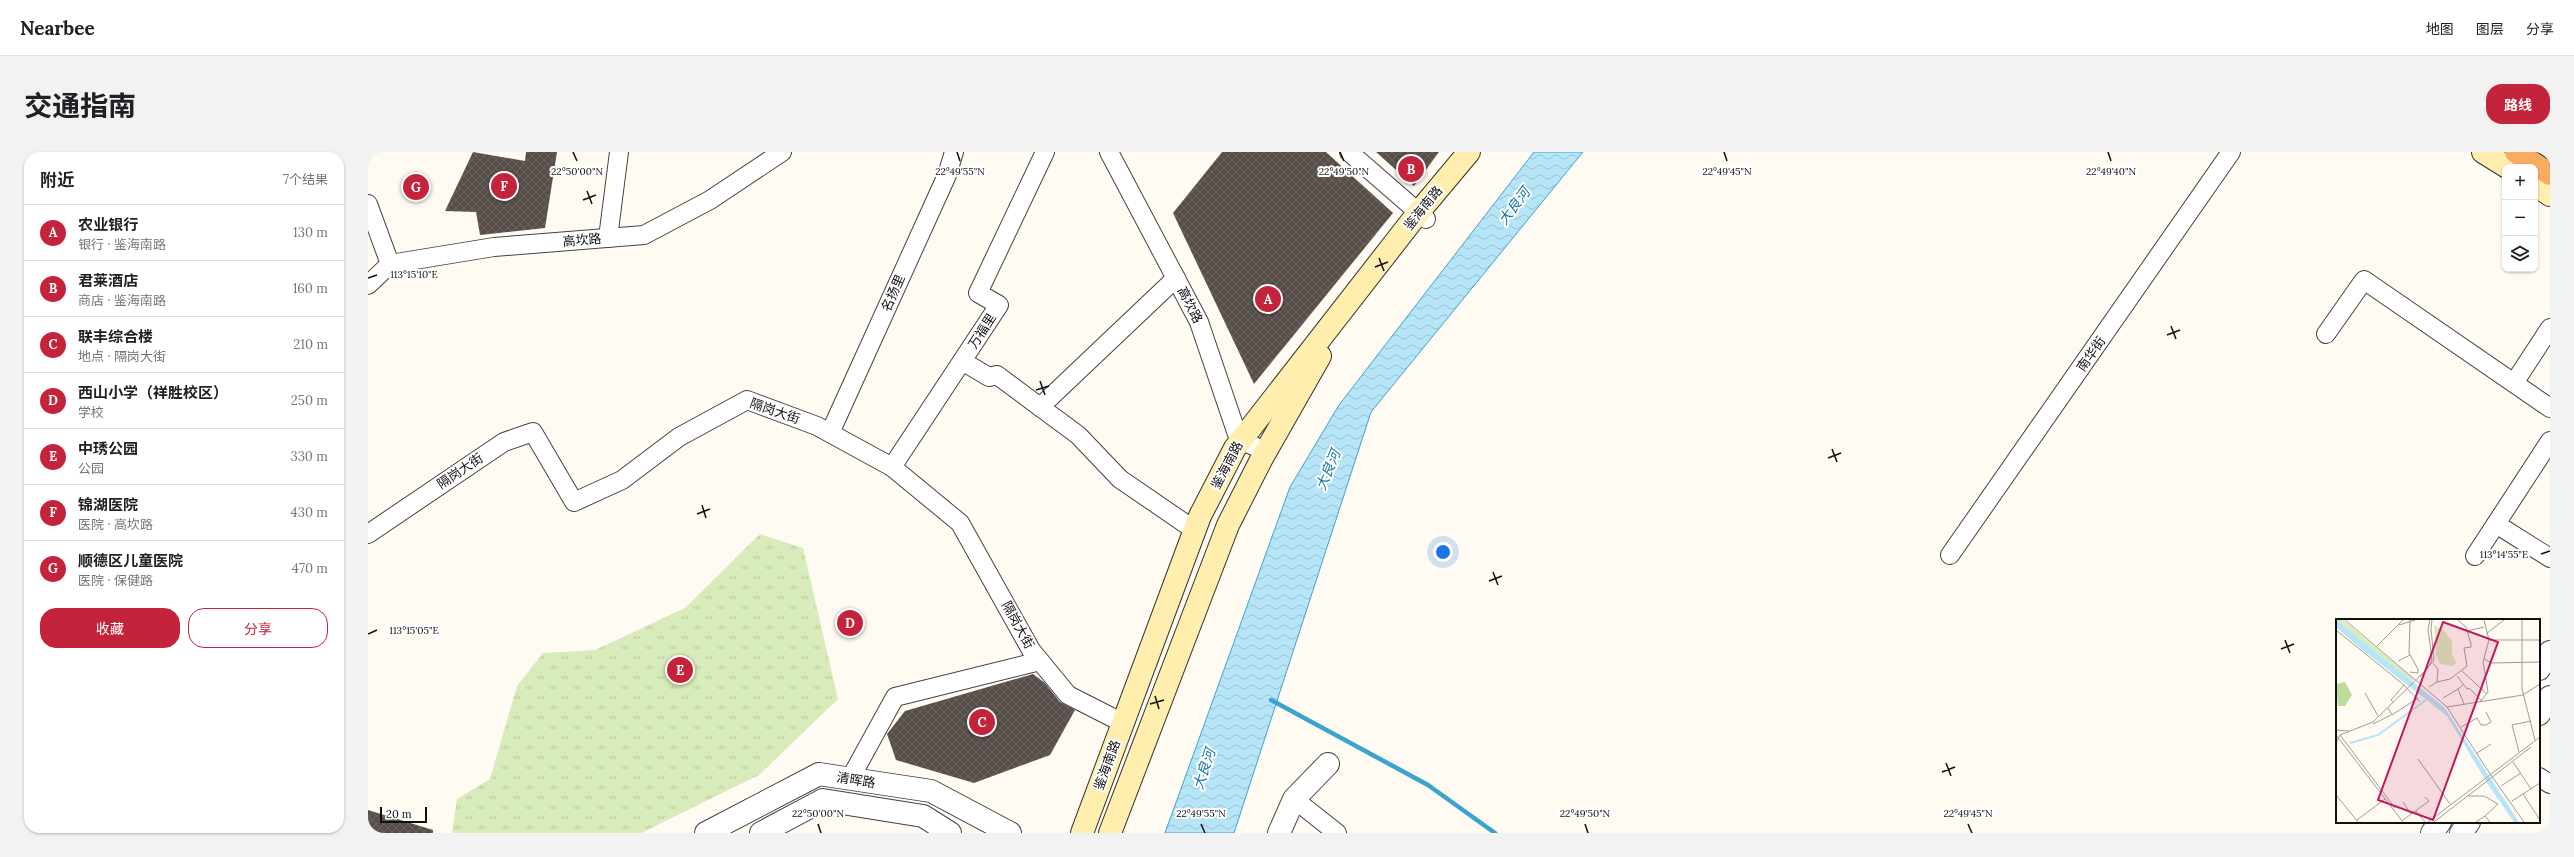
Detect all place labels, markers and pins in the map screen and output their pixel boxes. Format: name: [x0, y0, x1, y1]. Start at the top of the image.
pin: B: [1398, 154, 1424, 184]
pin: F: [491, 171, 517, 201]
pin: G: [403, 172, 429, 202]
pin: A: [1255, 284, 1281, 314]
pin: D: [837, 608, 863, 638]
pin: E: [667, 655, 693, 685]
pin: C: [969, 707, 995, 737]

